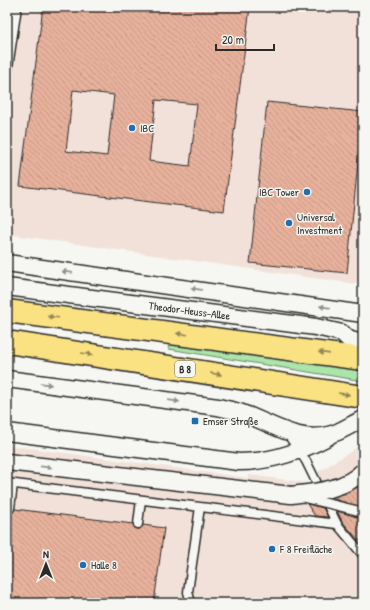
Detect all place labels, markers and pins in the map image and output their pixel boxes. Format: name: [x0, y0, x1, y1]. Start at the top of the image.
place label: IBC: [140, 121, 154, 135]
marker: IBC: [127, 123, 137, 133]
place label: IBC Tower: [259, 185, 300, 199]
marker: IBC Tower: [302, 187, 312, 197]
place label: Universal Investment: [297, 210, 342, 237]
marker: Universal Investment: [284, 218, 294, 228]
place label: Emser Straße: [203, 414, 259, 428]
marker: Emser Straße: [190, 416, 200, 426]
place label: F 8 Freifläche: [279, 542, 333, 556]
marker: F 8 Freifläche: [267, 544, 277, 554]
place label: Halle 8: [91, 558, 117, 572]
marker: Halle 8: [78, 560, 88, 570]

